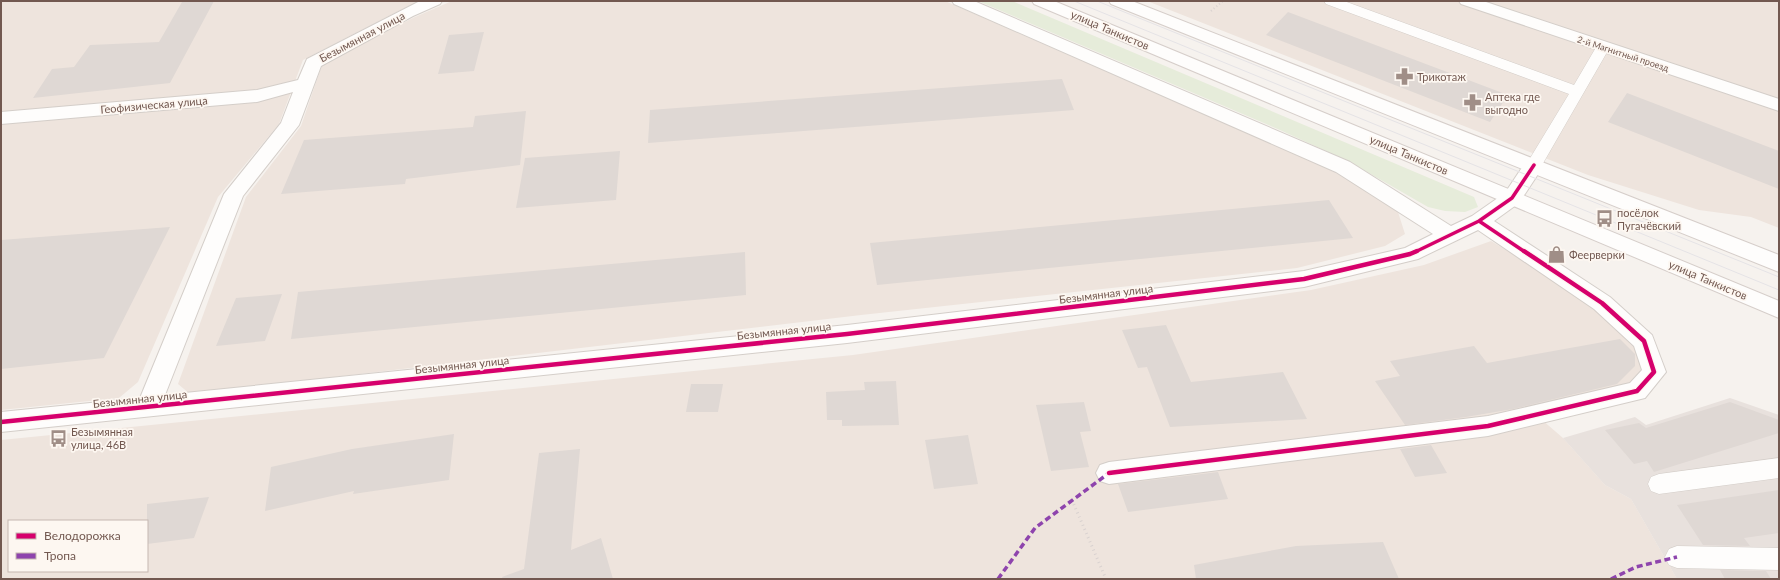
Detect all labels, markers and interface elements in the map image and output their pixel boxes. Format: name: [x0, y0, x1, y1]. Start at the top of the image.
street label: улица Танкистов: [1069, 7, 1151, 52]
street label: Безымянная улица: [317, 9, 407, 65]
street label: 2-й Магнитный проезд: [1576, 33, 1671, 74]
pharmacy icon: Трикотаж: [1394, 67, 1414, 87]
place label: Трикотаж: [1417, 70, 1466, 83]
place label: Аптека где выгодно: [1485, 90, 1540, 116]
street label: Геофизическая улица: [100, 93, 208, 116]
pharmacy icon: Аптека где выгодно: [1462, 93, 1482, 113]
street label: улица Танкистов: [1368, 132, 1450, 177]
place label: посёлок Пугачёвский: [1617, 206, 1681, 232]
bus stop icon: посёлок Пугачёвский: [1594, 209, 1614, 229]
shop icon: Феерверки: [1546, 245, 1566, 265]
place label: Феерверки: [1569, 248, 1625, 261]
street label: улица Танкистов: [1667, 257, 1749, 302]
street label: Безымянная улица: [1058, 281, 1154, 306]
street label: Безымянная улица: [736, 319, 832, 342]
street label: Безымянная улица: [414, 353, 510, 376]
street label: Безымянная улица: [92, 387, 188, 410]
place label: Безымянная улица, 46В: [71, 425, 133, 451]
bus stop icon: Безымянная улица, 46В: [48, 428, 68, 448]
legend: [8, 520, 148, 572]
text: Велодорожка: [44, 528, 121, 543]
text: Тропа: [44, 548, 76, 563]

